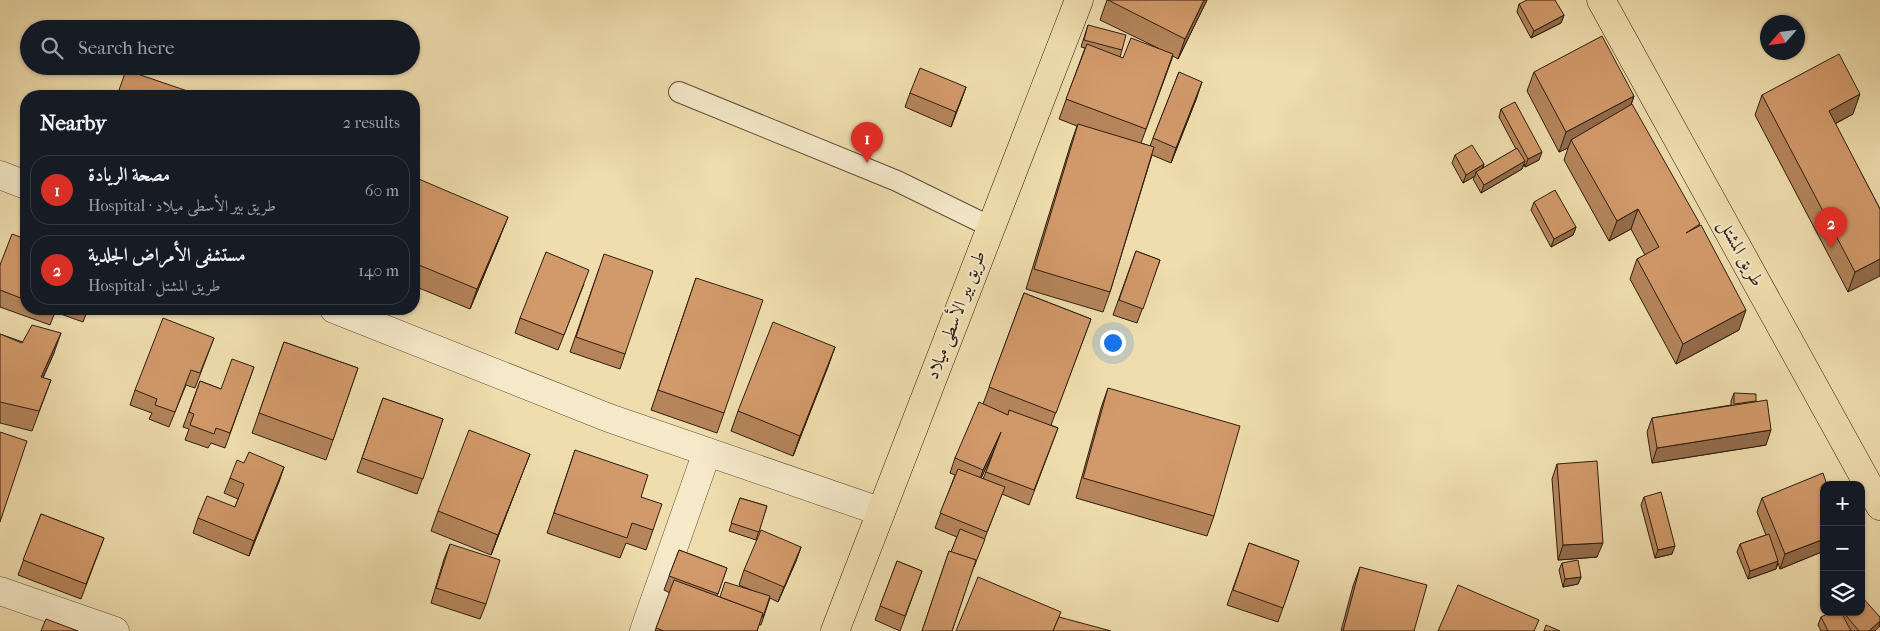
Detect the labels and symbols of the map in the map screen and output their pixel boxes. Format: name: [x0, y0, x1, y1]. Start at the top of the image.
north arrow: [1760, 15, 1805, 60]
pin: 1: [851, 122, 883, 163]
pin: 2: [1815, 207, 1847, 248]
street label: طريق المشتل: [1712, 216, 1768, 291]
street label: طريق بير الأسطى ميلاد: [919, 247, 991, 383]
your location: [1100, 330, 1126, 356]

